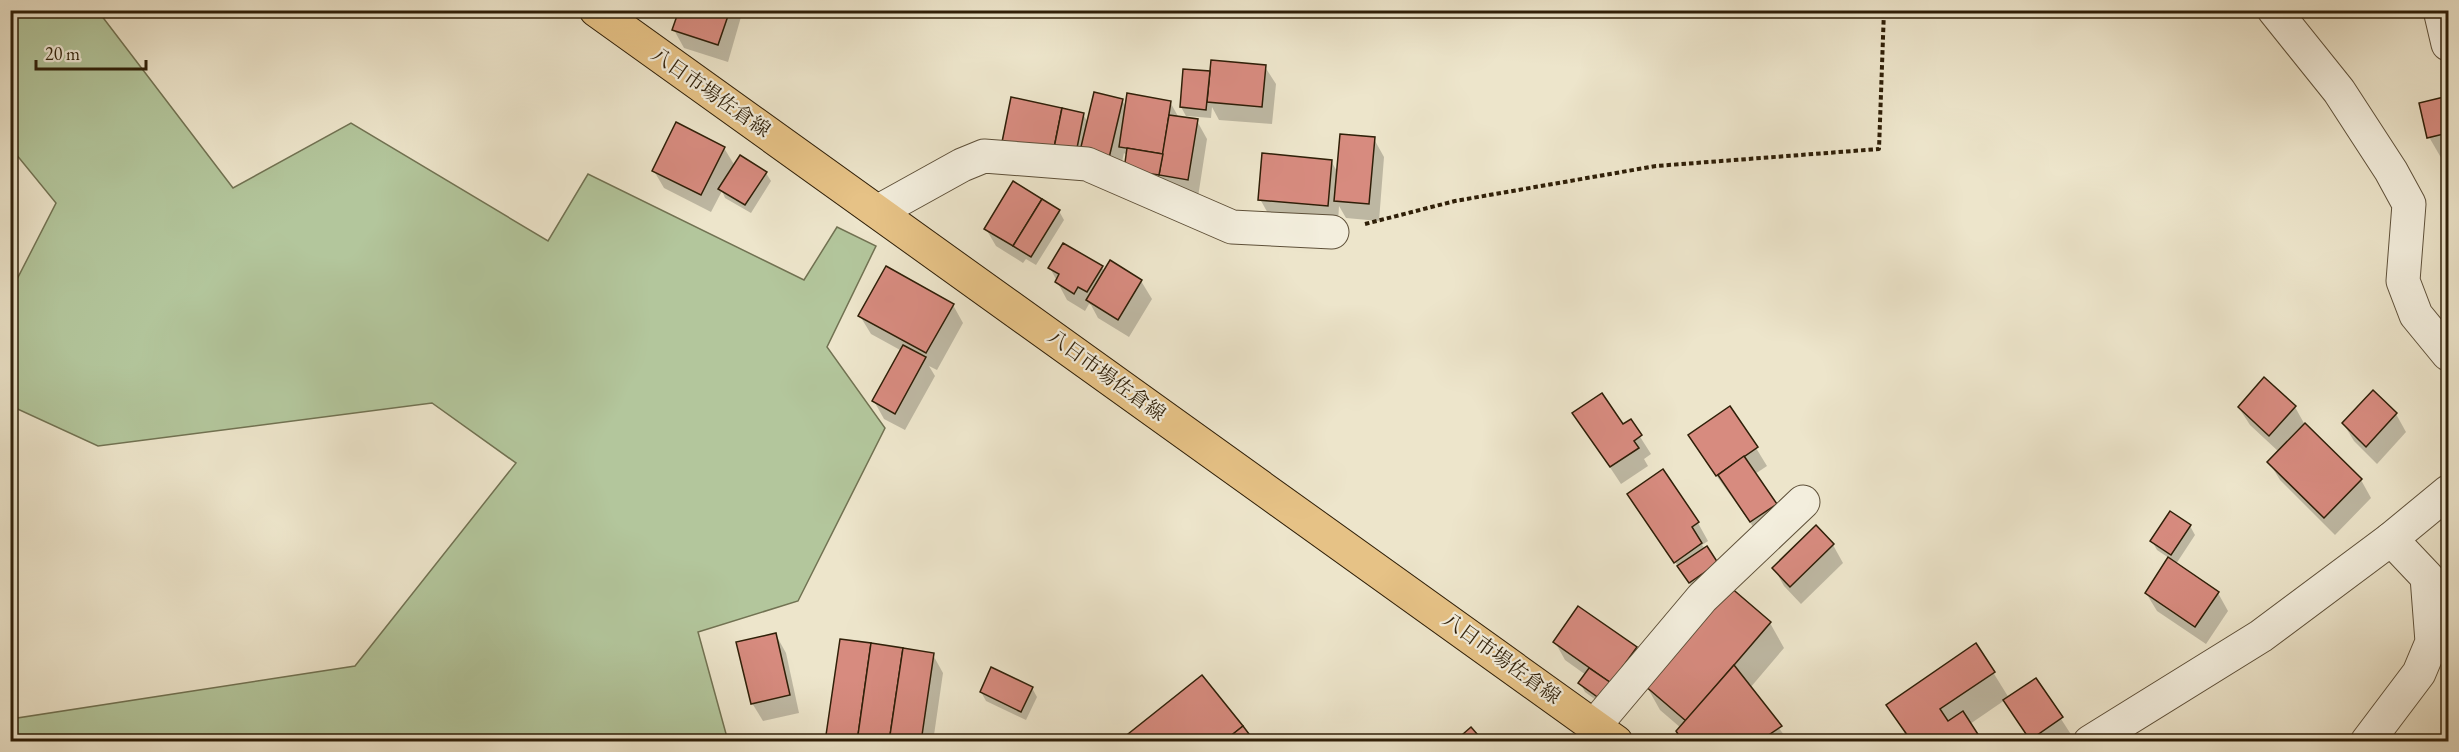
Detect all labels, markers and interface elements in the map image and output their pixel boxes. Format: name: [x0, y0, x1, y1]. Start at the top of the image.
scale bar: [36, 33, 146, 71]
street label: 八日市場佐倉線: [646, 41, 776, 143]
text: 20 m: [45, 42, 80, 65]
street label: 八日市場佐倉線: [1043, 323, 1171, 427]
street label: 八日市場佐倉線: [1438, 606, 1566, 710]

